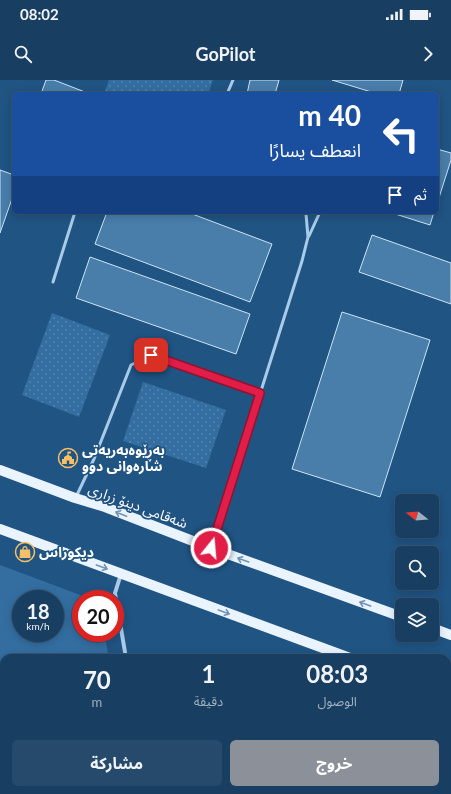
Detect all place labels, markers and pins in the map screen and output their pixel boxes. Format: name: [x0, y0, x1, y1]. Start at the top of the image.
pin: [134, 338, 168, 372]
place label: بەڕێوەبەریەتی شارەوانی دوو: [82, 441, 165, 475]
public building icon: بەڕێوەبەریەتی شارەوانی دوو: [57, 447, 79, 469]
shop icon: ديكوراس: [14, 541, 36, 563]
place label: ديكوراس: [39, 543, 94, 561]

